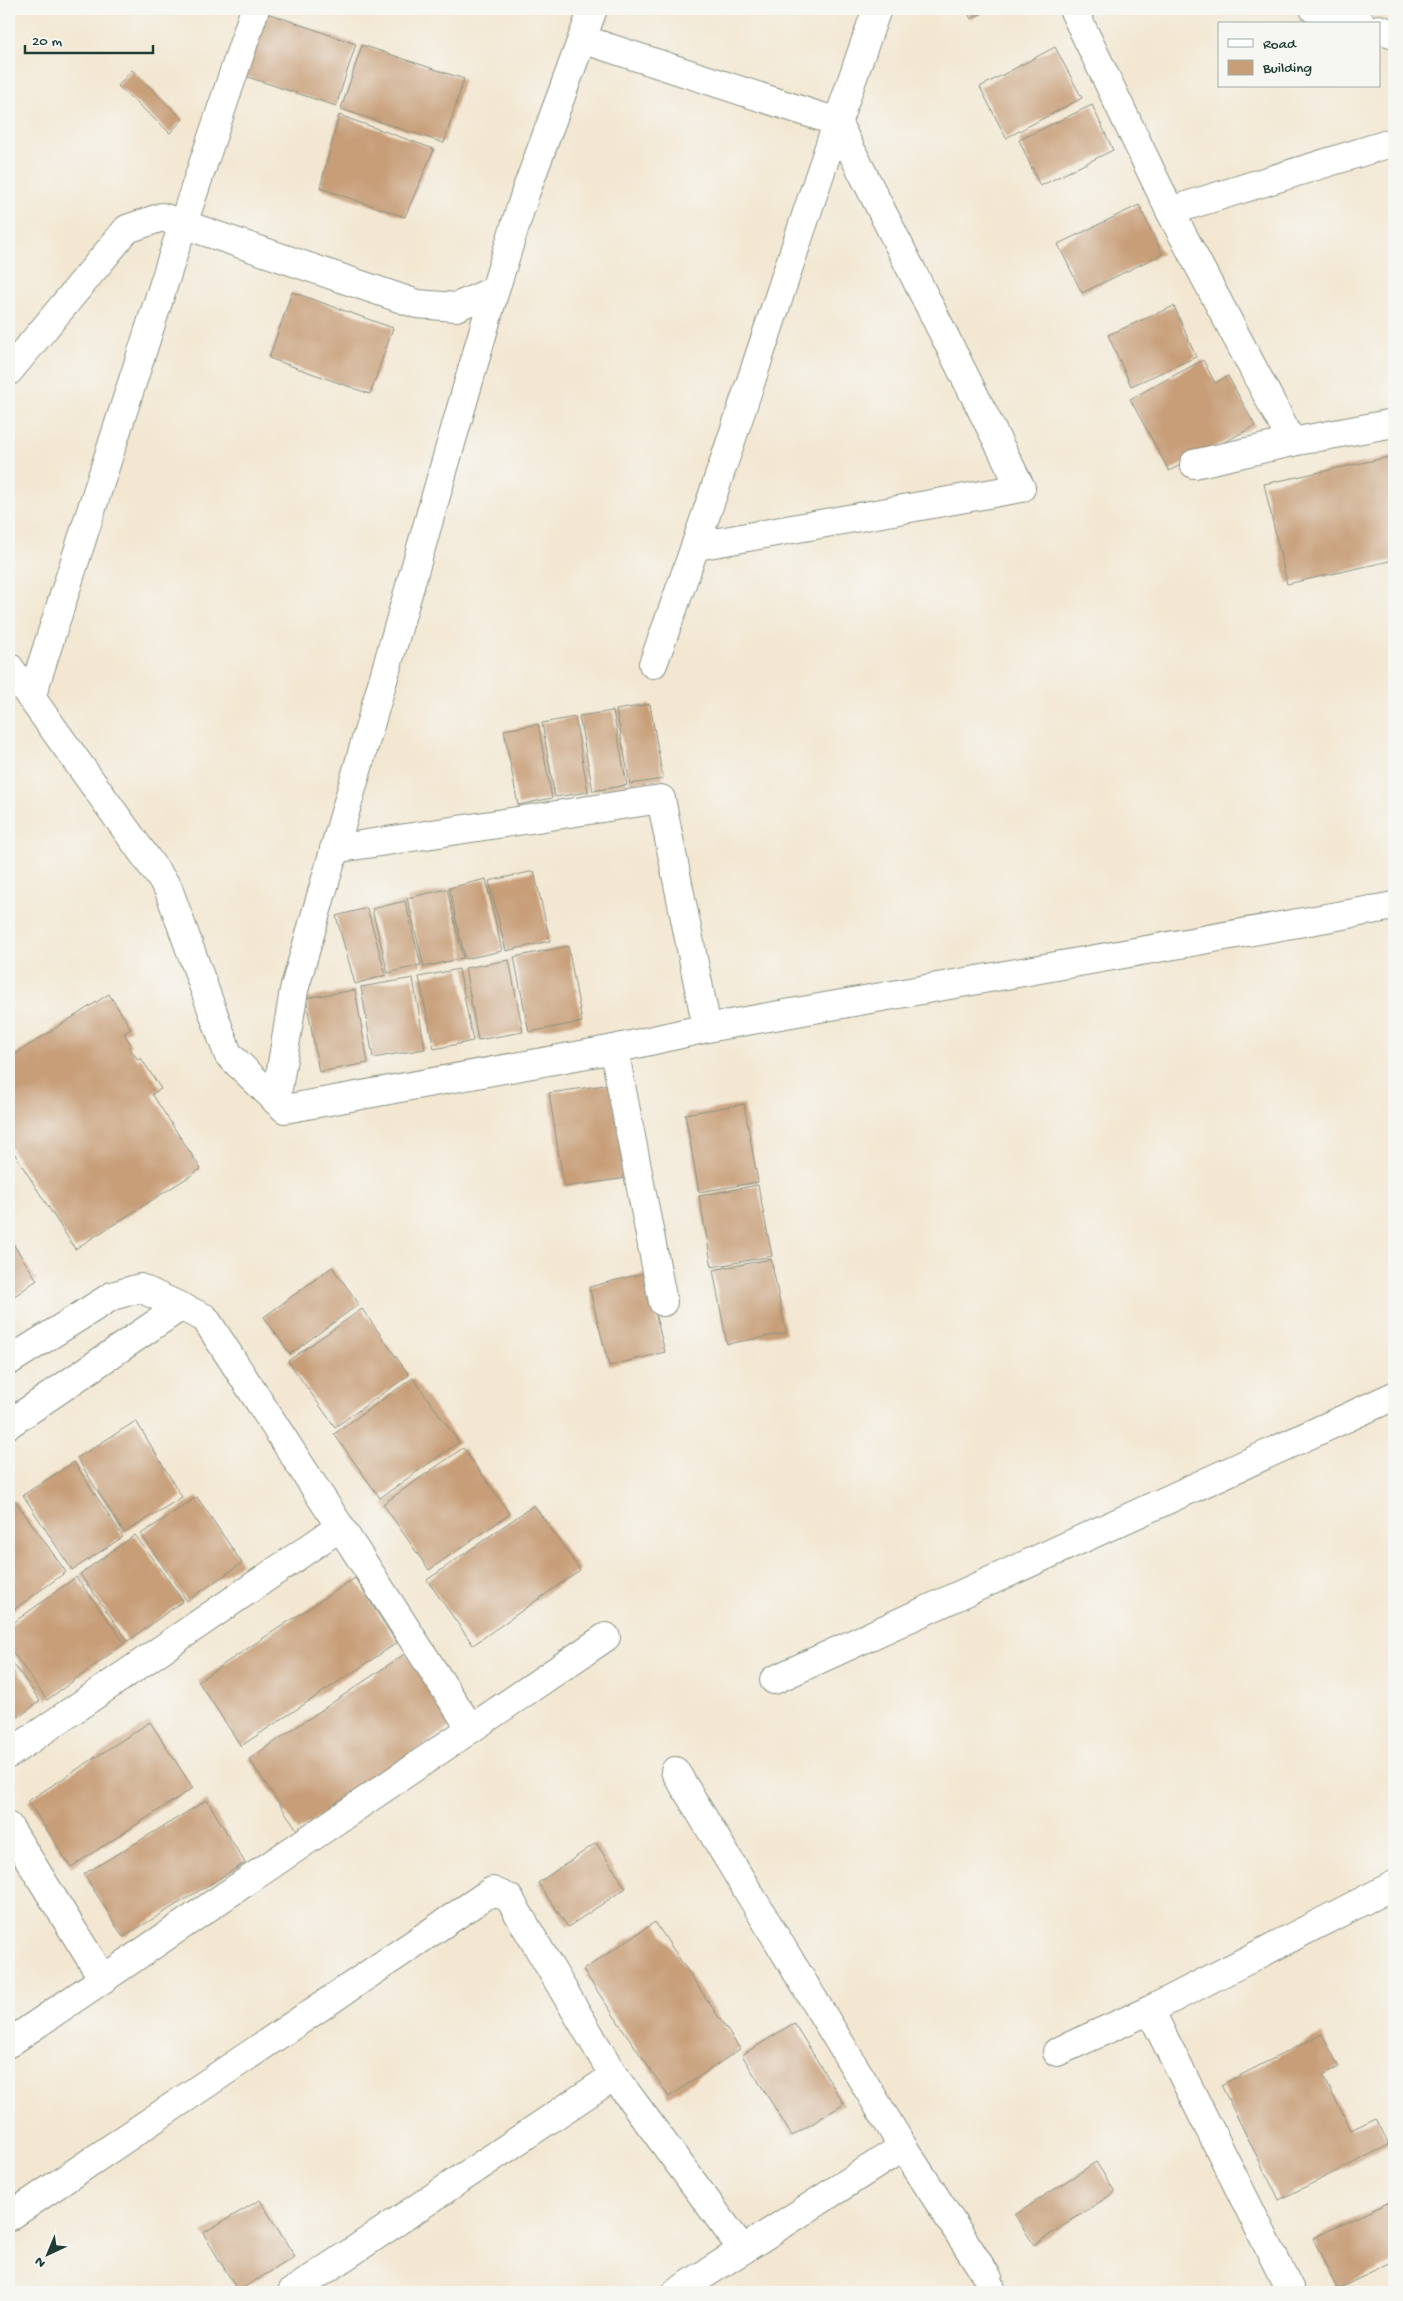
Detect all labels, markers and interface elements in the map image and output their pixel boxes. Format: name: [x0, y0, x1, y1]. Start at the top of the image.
scale bar: [25, 22, 152, 54]
legend: [1218, 22, 1380, 88]
text: 20 m: [32, 33, 62, 51]
text: Road: [1263, 36, 1297, 54]
text: Building: [1262, 60, 1312, 78]
north arrow: [22, 2228, 72, 2278]
text: N: [32, 2252, 50, 2271]

